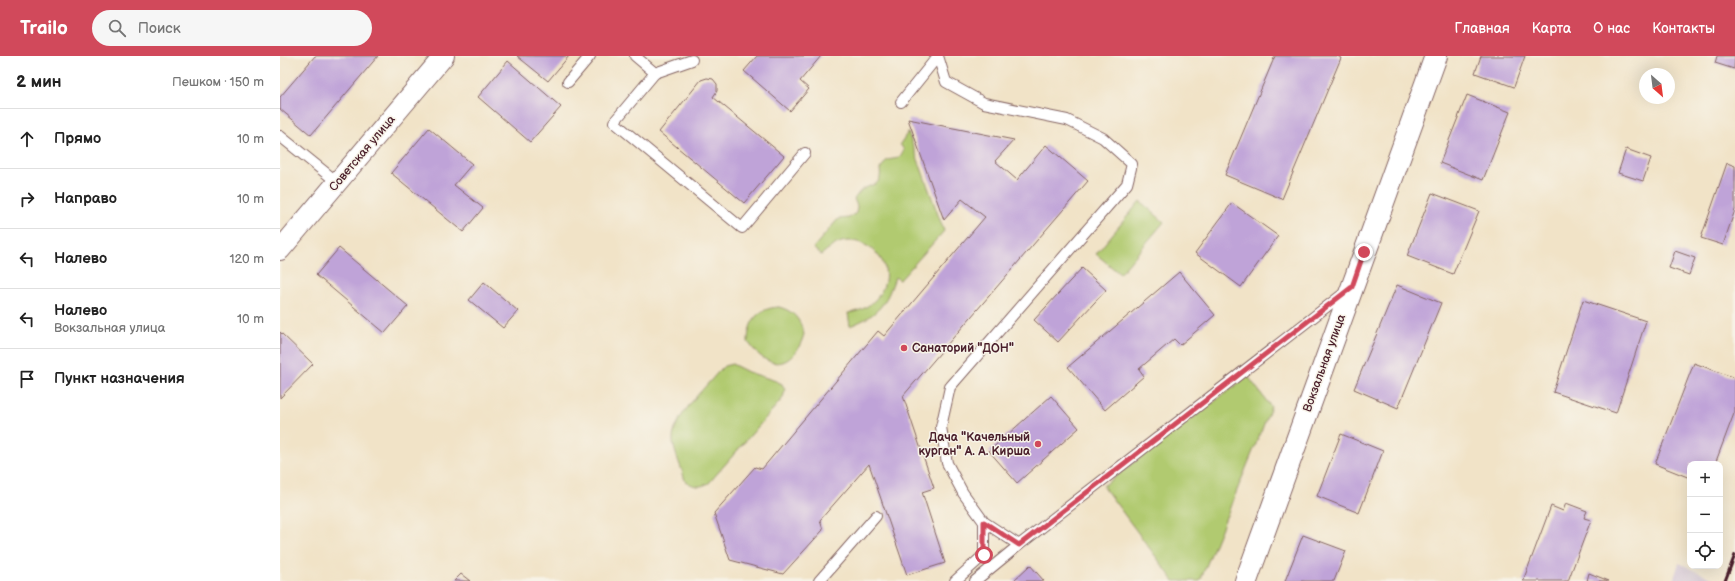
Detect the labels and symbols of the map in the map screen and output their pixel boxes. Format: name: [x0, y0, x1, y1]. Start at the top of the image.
north arrow: [1639, 68, 1675, 104]
street label: Советская улица: [326, 112, 399, 195]
route end: [1355, 243, 1373, 261]
street label: Вокзальная улица: [1300, 312, 1349, 414]
place label: Санаторий "ДОН": [912, 341, 1014, 356]
marker: Санаторий "ДОН": [899, 343, 909, 353]
place label: Дача "Качельный курган" А. А. Кирша: [918, 430, 1031, 459]
marker: Дача "Качельный курган" А. А. Кирша: [1033, 439, 1043, 449]
route start: [975, 546, 993, 564]

